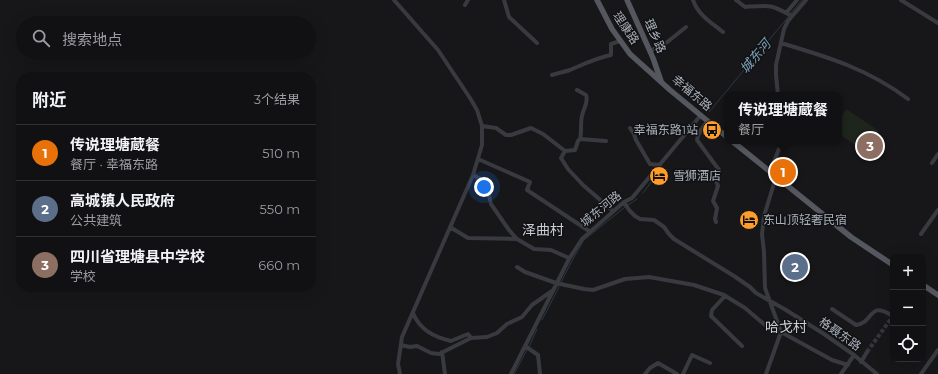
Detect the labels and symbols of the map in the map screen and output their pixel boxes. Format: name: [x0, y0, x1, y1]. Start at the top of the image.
street label: 理康路: [610, 9, 643, 47]
street label: 理乡路: [642, 16, 669, 55]
water label: 城东河: [736, 34, 776, 76]
street label: 幸福东路: [669, 71, 716, 114]
bus stop icon: 幸福东路1站: [701, 119, 723, 141]
place label: 幸福东路1站: [634, 122, 698, 137]
pin: 3: [857, 131, 883, 161]
pin: 1: [770, 157, 796, 187]
hotel icon: 雪狮酒店: [648, 165, 670, 187]
place label: 雪狮酒店: [673, 168, 721, 183]
your location: [474, 177, 494, 197]
street label: 城东河路: [577, 188, 624, 230]
hotel icon: 东山顶轻奢民宿: [738, 209, 760, 231]
place label: 东山顶轻奢民宿: [763, 212, 847, 227]
district label: 泽曲村: [522, 221, 564, 239]
pin: 2: [782, 252, 808, 282]
street label: 格聂东路: [816, 314, 864, 354]
district label: 哈戈村: [765, 318, 807, 336]

